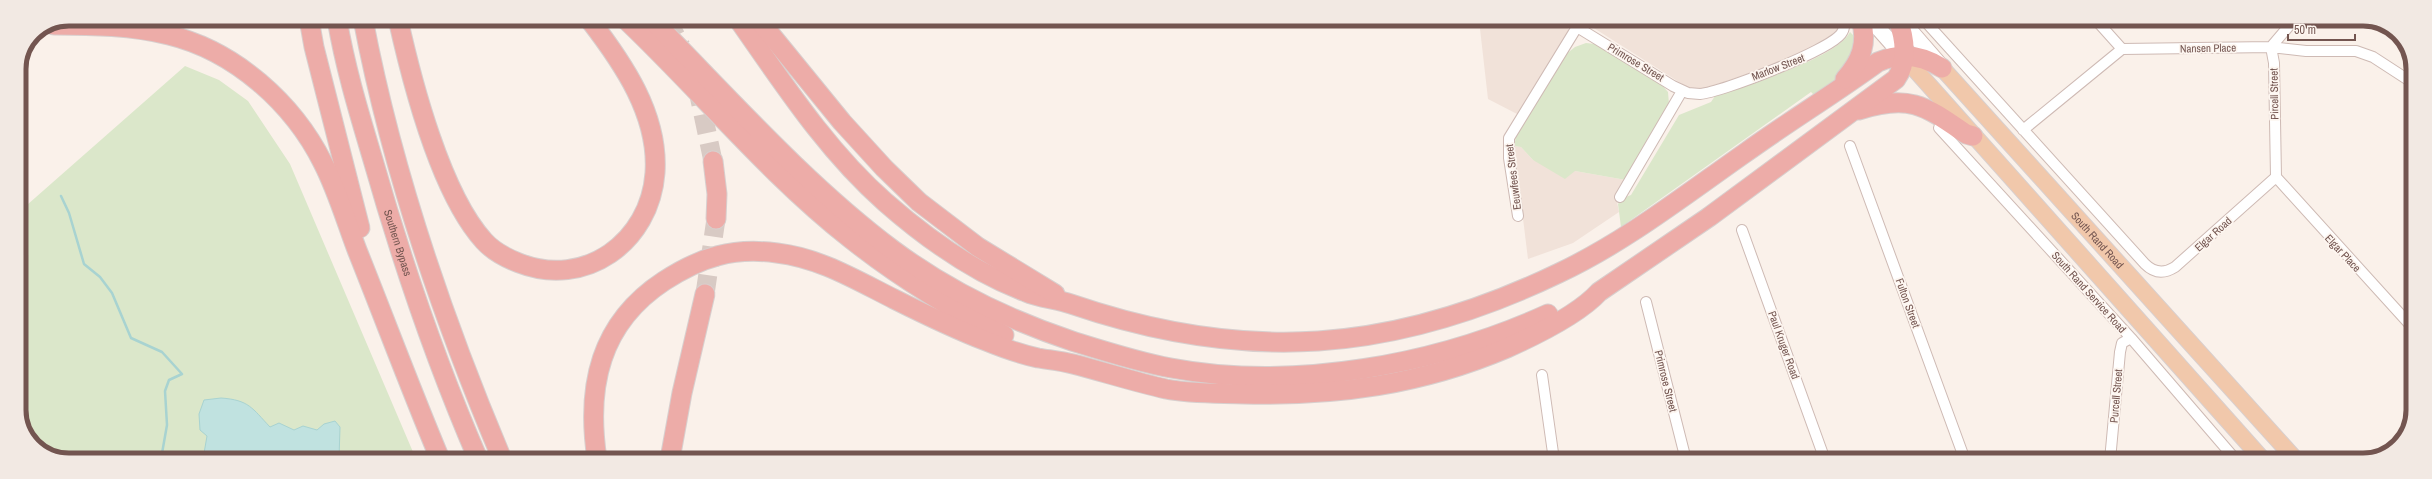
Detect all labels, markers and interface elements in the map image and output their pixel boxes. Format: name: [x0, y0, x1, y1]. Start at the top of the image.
scale bar: [2288, 16, 2355, 42]
text: 50 m: [2294, 22, 2316, 38]
street label: Primrose Street: [1605, 40, 1667, 85]
street label: Nansen Place: [2180, 41, 2236, 55]
street label: Marlow Street: [1750, 50, 1807, 84]
street label: Pircell Street: [2267, 68, 2281, 120]
street label: Eeuwfees Street: [1502, 143, 1524, 211]
street label: Southern Bypass: [381, 208, 415, 278]
street label: South Rand Road: [2068, 209, 2127, 272]
street label: Elgar Road: [2192, 214, 2234, 254]
street label: Elgar Place: [2322, 231, 2364, 275]
street label: South Rand Service Road: [2049, 248, 2129, 336]
street label: Fulton Street: [1893, 276, 1924, 330]
street label: Paul Kruger Road: [1765, 309, 1803, 381]
street label: Primrose Street: [1652, 349, 1681, 414]
street label: Purcell Street: [2107, 368, 2125, 424]

